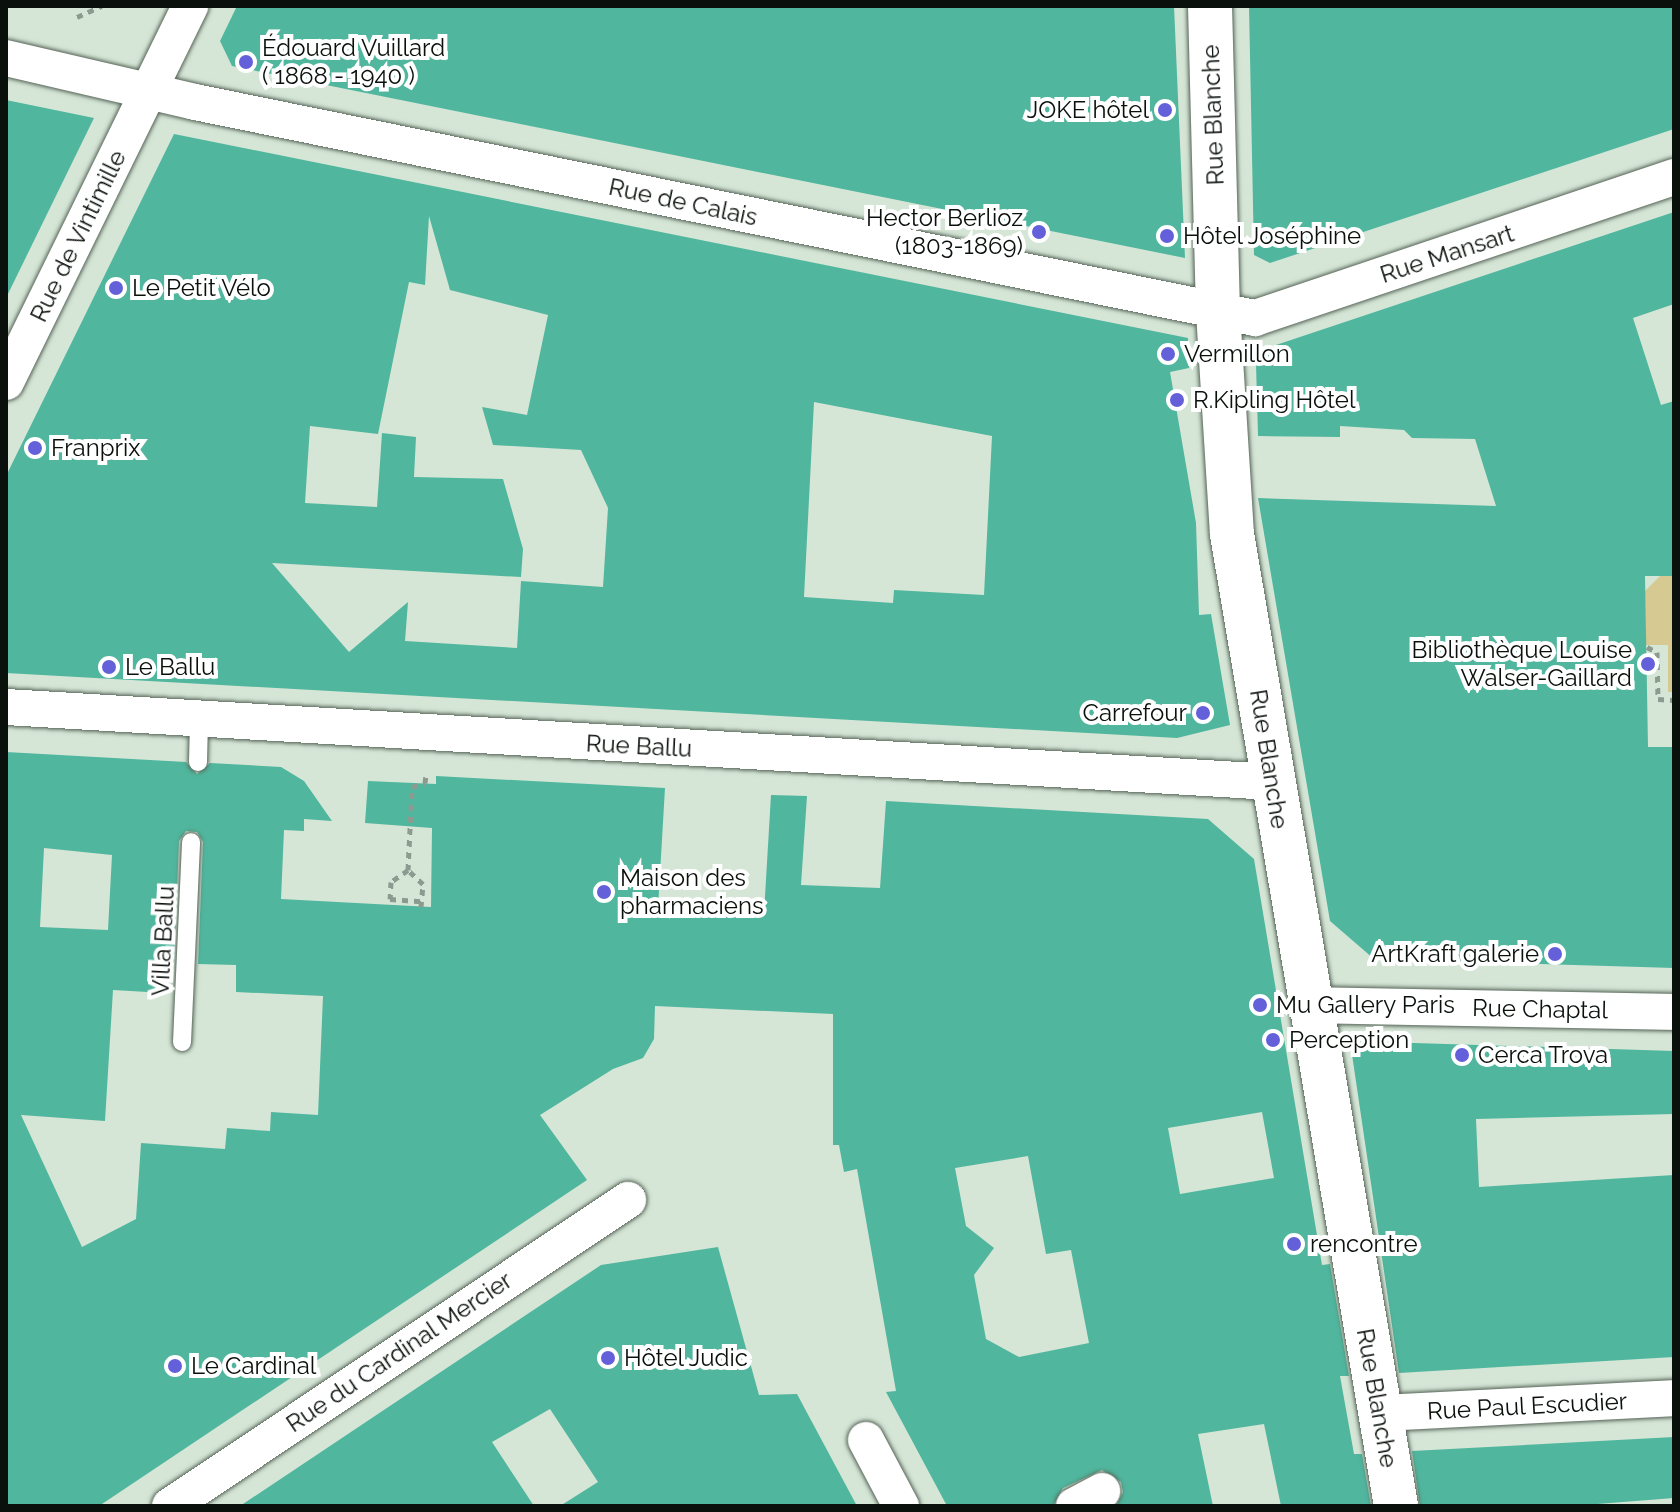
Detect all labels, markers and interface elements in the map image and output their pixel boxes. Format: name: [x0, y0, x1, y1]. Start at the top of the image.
place label: Édouard Vuillard ( 1868 - 1940 ): [262, 34, 446, 90]
street label: Rue Blanche: [1196, 44, 1230, 186]
marker: Édouard Vuillard ( 1868 - 1940 ): [237, 53, 255, 71]
place label: JOKE hôtel: [1027, 96, 1149, 124]
marker: JOKE hôtel: [1156, 101, 1174, 119]
street label: Rue de Vintimille: [24, 145, 132, 327]
street label: Rue de Calais: [606, 172, 760, 232]
place label: Hector Berlioz (1803-1869): [865, 204, 1023, 260]
street label: Rue Mansart: [1376, 219, 1518, 289]
place label: Hôtel Joséphine: [1183, 222, 1363, 250]
marker: Hector Berlioz (1803-1869): [1030, 223, 1048, 241]
marker: Hôtel Joséphine: [1158, 227, 1176, 245]
place label: Le Petit Vélo: [132, 274, 272, 302]
marker: Le Petit Vélo: [107, 279, 125, 297]
place label: Vermillon: [1184, 340, 1290, 368]
marker: Vermillon: [1159, 345, 1177, 363]
place label: R.Kipling Hôtel: [1193, 386, 1355, 414]
marker: R.Kipling Hôtel: [1168, 391, 1186, 409]
place label: Franprix: [51, 434, 140, 462]
marker: Franprix: [26, 439, 44, 457]
place label: Bibliothèque Louise Walser-Gaillard: [1412, 636, 1632, 692]
place label: Le Ballu: [125, 653, 215, 681]
marker: Bibliothèque Louise Walser-Gaillard: [1639, 655, 1657, 673]
marker: Le Ballu: [100, 658, 118, 676]
street label: Rue Blanche: [1244, 687, 1294, 831]
place label: Carrefour: [1083, 699, 1187, 727]
marker: Carrefour: [1194, 704, 1212, 722]
street label: Rue Ballu: [585, 729, 693, 763]
place label: Maison des pharmaciens: [620, 864, 764, 920]
marker: Maison des pharmaciens: [595, 883, 613, 901]
street label: Villa Ballu: [146, 885, 180, 997]
place label: ArtKraft galerie: [1371, 940, 1539, 968]
marker: ArtKraft galerie: [1546, 945, 1564, 963]
place label: Mu Gallery Paris: [1276, 991, 1456, 1019]
street label: Rue Chaptal: [1472, 993, 1608, 1025]
marker: Mu Gallery Paris: [1251, 996, 1269, 1014]
place label: Perception: [1289, 1026, 1409, 1054]
marker: Perception: [1264, 1031, 1282, 1049]
place label: Cerca Trova: [1478, 1041, 1609, 1069]
marker: Cerca Trova: [1453, 1046, 1471, 1064]
place label: rencontre: [1310, 1230, 1417, 1258]
marker: rencontre: [1285, 1235, 1303, 1253]
street label: Rue du Cardinal Mercier: [280, 1266, 518, 1438]
street label: Rue Blanche: [1351, 1326, 1403, 1470]
place label: Hôtel Judic: [624, 1344, 749, 1372]
marker: Hôtel Judic: [599, 1349, 617, 1367]
place label: Le Cardinal: [191, 1352, 316, 1380]
marker: Le Cardinal: [166, 1357, 184, 1375]
street label: Rue Paul Escudier: [1426, 1386, 1628, 1426]

